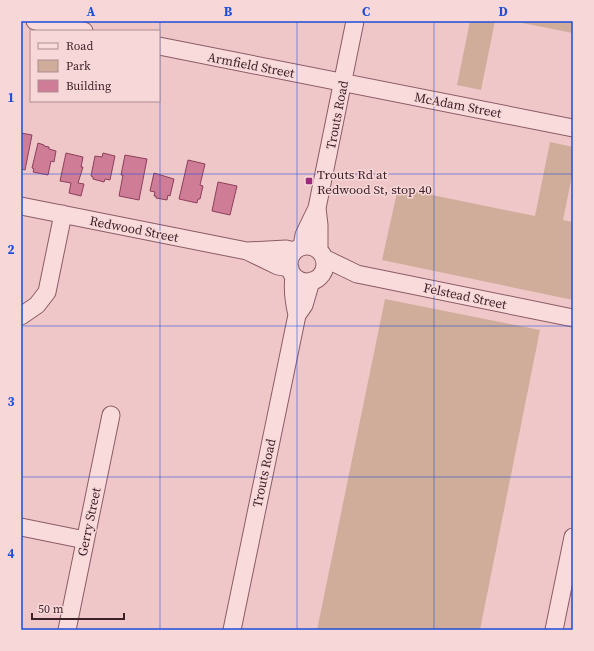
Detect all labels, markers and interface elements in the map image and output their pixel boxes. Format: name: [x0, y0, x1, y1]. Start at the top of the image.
text: A: [87, 3, 96, 20]
text: B: [224, 3, 233, 20]
text: C: [362, 3, 370, 20]
text: D: [498, 3, 508, 20]
legend: [30, 30, 160, 102]
text: Road: [66, 38, 93, 54]
street label: Armfield Street: [206, 48, 297, 82]
text: Park: [66, 58, 91, 74]
text: Building: [66, 78, 111, 94]
street label: Trouts Road: [322, 79, 352, 151]
street label: McAdam Street: [413, 88, 504, 122]
text: 1: [7, 89, 15, 106]
place label: Trouts Rd at Redwood St, stop 40: [317, 166, 432, 198]
marker: Trouts Rd at Redwood St, stop 40: [304, 176, 314, 186]
street label: Redwood Street: [88, 212, 181, 246]
text: 2: [7, 241, 15, 258]
street label: Felstead Street: [422, 279, 509, 313]
text: 3: [7, 393, 15, 410]
street label: Trouts Road: [248, 436, 280, 509]
street label: Gerry Street: [73, 485, 105, 558]
text: 4: [7, 545, 15, 562]
scale bar: [32, 595, 124, 621]
text: 50 m: [38, 601, 64, 617]

